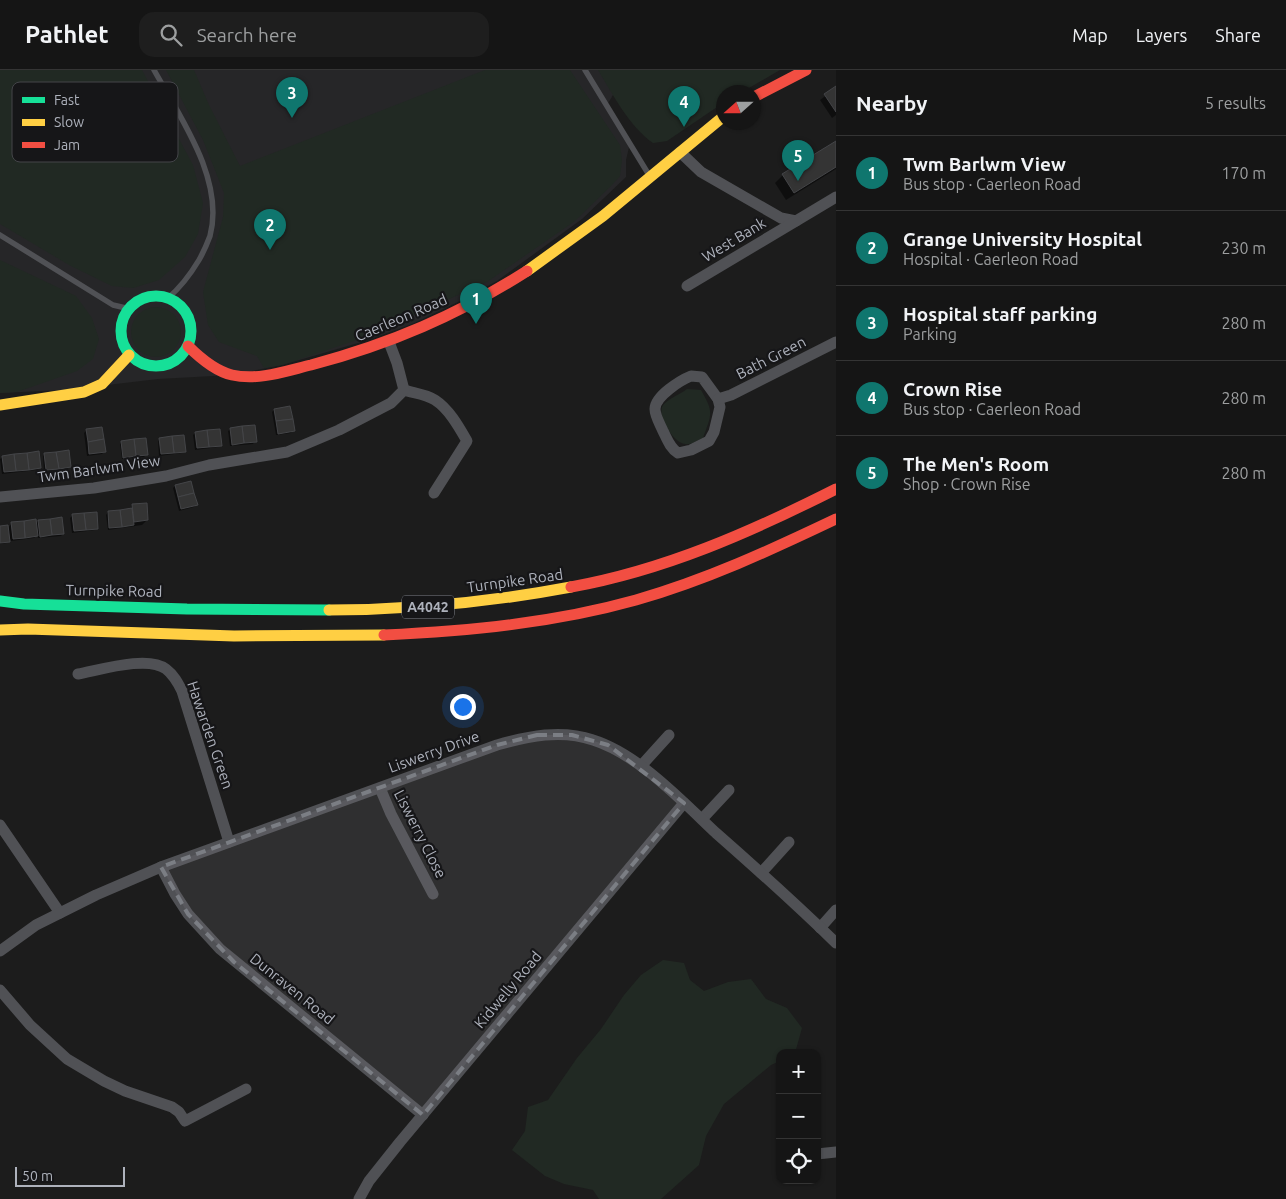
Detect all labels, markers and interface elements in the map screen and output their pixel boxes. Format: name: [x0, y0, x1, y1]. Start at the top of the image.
search box: [139, 12, 489, 57]
text: Pathlet: [25, 21, 109, 48]
icon: search: [157, 21, 185, 49]
text: Search here: [197, 24, 297, 46]
text: Map: [1072, 25, 1108, 45]
text: Layers: [1136, 25, 1187, 45]
text: Share: [1215, 25, 1261, 45]
pin: 3: [276, 77, 308, 118]
legend: [12, 82, 178, 162]
north arrow: [716, 85, 761, 130]
pin: 4: [668, 86, 700, 127]
text: Nearby: [856, 91, 927, 115]
text: Fast: [54, 92, 80, 108]
text: 5 results: [1205, 94, 1266, 112]
text: Slow: [54, 114, 84, 130]
text: Jam: [54, 137, 80, 153]
pin: 5: [782, 140, 814, 181]
text: Twm Barlwm View: [903, 153, 1066, 175]
text: 1: [867, 164, 877, 182]
text: 170 m: [1221, 164, 1266, 182]
text: Bus stop · Caerleon Road: [903, 175, 1081, 193]
pin: 2: [254, 209, 286, 250]
street label: West Bank: [699, 214, 769, 265]
text: Grange University Hospital: [903, 228, 1142, 250]
text: 2: [867, 239, 877, 257]
text: 230 m: [1221, 239, 1266, 257]
text: Hospital · Caerleon Road: [903, 250, 1079, 268]
pin: 1: [460, 283, 492, 324]
street label: Caerleon Road: [352, 290, 449, 345]
text: Hospital staff parking: [903, 303, 1097, 325]
text: 3: [867, 314, 877, 332]
text: 280 m: [1221, 314, 1266, 332]
text: Parking: [903, 325, 957, 343]
street label: Bath Green: [733, 333, 808, 382]
text: Crown Rise: [903, 378, 1002, 400]
text: 4: [867, 389, 877, 407]
text: 280 m: [1221, 389, 1266, 407]
text: Bus stop · Caerleon Road: [903, 400, 1081, 418]
street label: Twm Barlwm View: [36, 451, 162, 486]
text: The Men's Room: [903, 453, 1049, 475]
text: 5: [867, 464, 877, 482]
text: 280 m: [1221, 464, 1266, 482]
text: Shop · Crown Rise: [903, 475, 1031, 493]
street label: Turnpike Road: [466, 565, 564, 596]
street label: Turnpike Road: [65, 581, 163, 600]
road number: A4042: [402, 596, 454, 618]
street label: Hawarden Green: [184, 679, 237, 791]
your location: [450, 694, 476, 720]
street label: Liswerry Drive: [386, 727, 482, 776]
street label: Liswerry Close: [391, 787, 450, 881]
street label: Kidwelly Road: [471, 948, 545, 1031]
street label: Dunraven Road: [247, 950, 338, 1028]
map controls: [776, 1049, 821, 1184]
button: +: [776, 1049, 821, 1094]
button: −: [776, 1094, 821, 1139]
button: locate: [776, 1139, 821, 1184]
scale bar: [15, 1164, 125, 1187]
text: 50 m: [22, 1168, 53, 1184]

